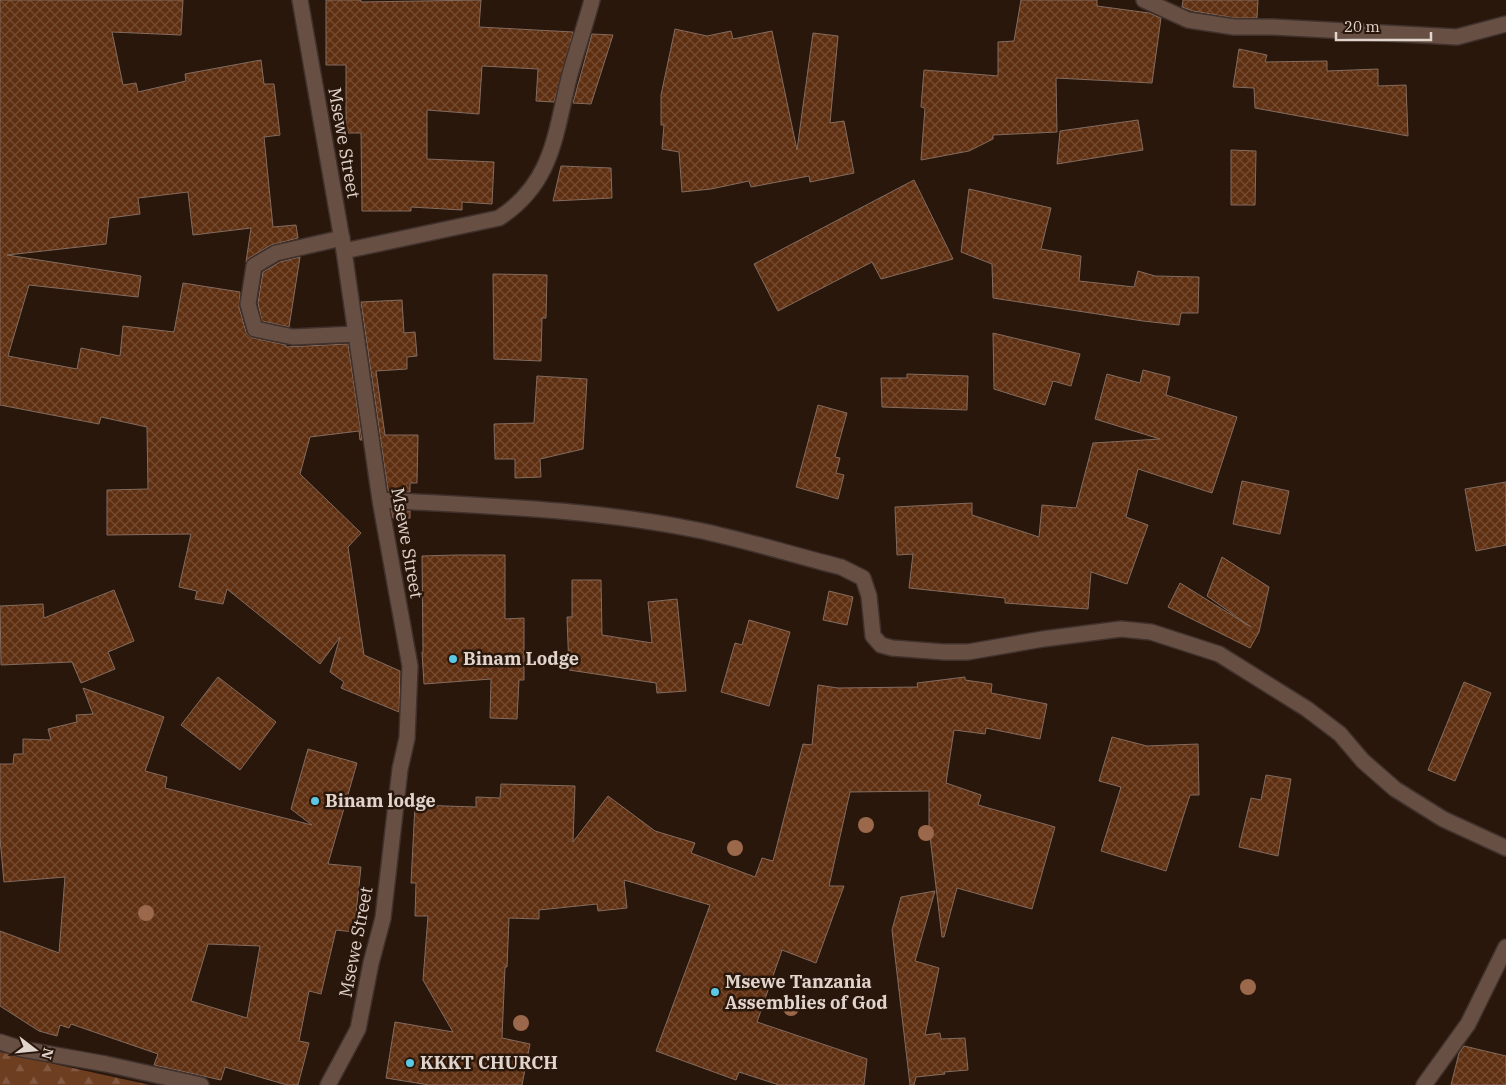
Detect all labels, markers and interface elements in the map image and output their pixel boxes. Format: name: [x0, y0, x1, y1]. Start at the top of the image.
scale bar: [1336, 10, 1431, 42]
text: 20 m: [1344, 17, 1380, 36]
street label: Msewe Street: [323, 86, 366, 200]
street label: Msewe Street: [386, 486, 429, 600]
place label: Binam Lodge: [463, 647, 579, 670]
marker: Binam Lodge: [447, 653, 459, 665]
place label: Binam lodge: [325, 789, 436, 812]
marker: Binam lodge: [309, 795, 321, 807]
street label: Msewe Street: [333, 885, 378, 999]
place label: Msewe Tanzania Assemblies of God: [725, 970, 888, 1014]
marker: Msewe Tanzania Assemblies of God: [709, 986, 721, 998]
north arrow: [10, 1025, 60, 1075]
text: N: [37, 1046, 58, 1061]
place label: KKKT CHURCH: [420, 1051, 558, 1074]
marker: KKKT CHURCH: [404, 1057, 416, 1069]

